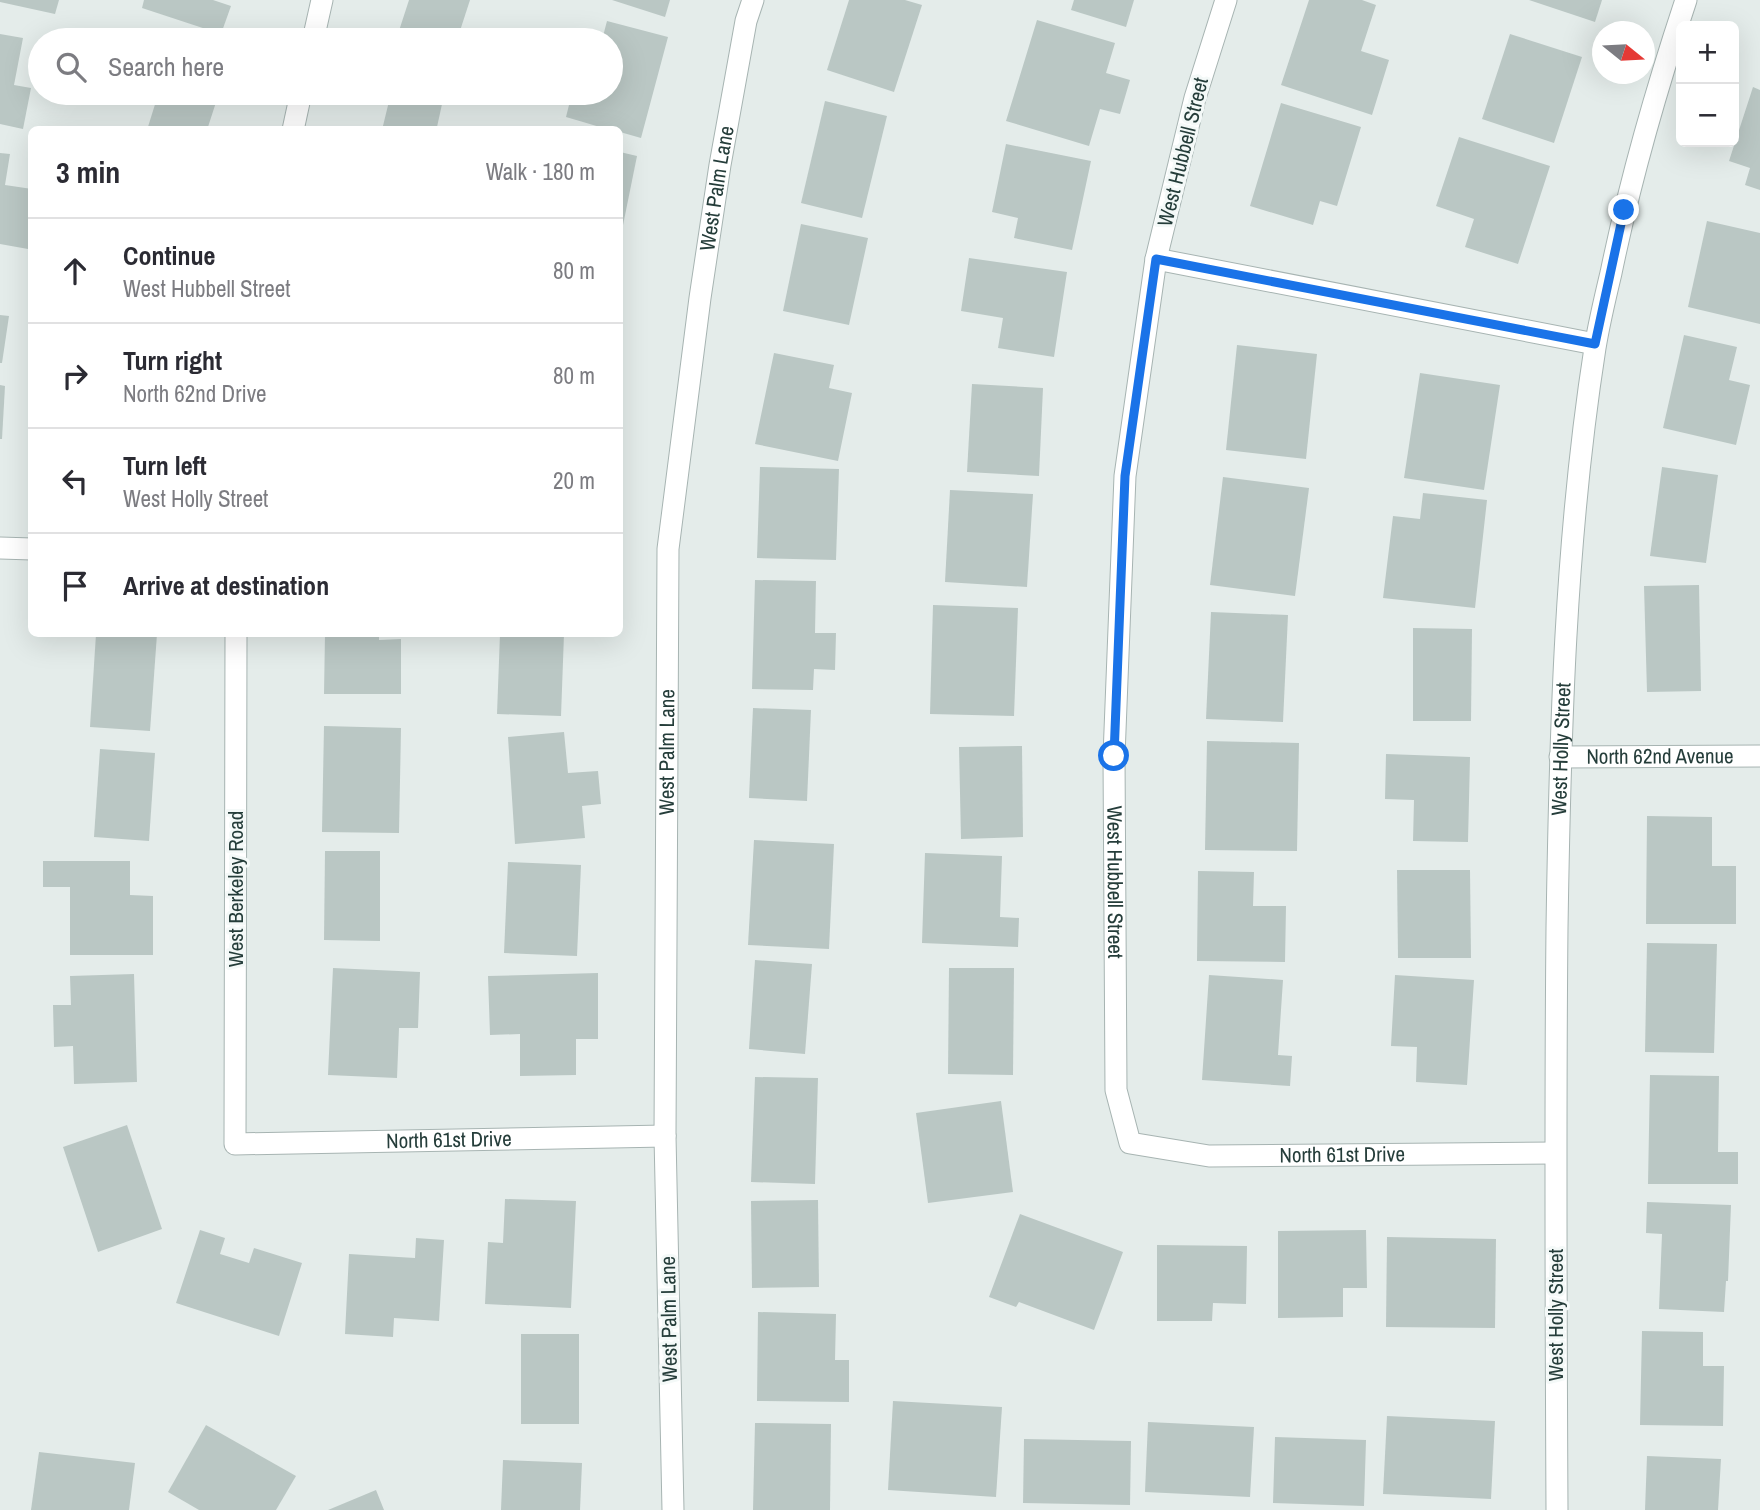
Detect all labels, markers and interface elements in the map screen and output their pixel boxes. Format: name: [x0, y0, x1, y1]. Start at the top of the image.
north arrow: [1592, 21, 1655, 84]
map controls: [1676, 21, 1739, 147]
button: +: [1676, 21, 1739, 84]
search box: [28, 28, 623, 105]
icon: search: [52, 48, 90, 86]
text: Search here: [108, 49, 224, 84]
street label: West Hubbell Street: [1150, 74, 1215, 230]
button: −: [1676, 84, 1739, 147]
street label: West Palm Lane: [692, 124, 741, 253]
text: 3 min: [56, 152, 120, 192]
text: Walk · 180 m: [486, 156, 595, 187]
route end: [1608, 194, 1639, 225]
text: Continue: [123, 238, 215, 273]
icon: ahead: [56, 252, 94, 290]
text: 80 m: [553, 255, 595, 286]
text: West Hubbell Street: [123, 273, 290, 304]
text: Turn right: [123, 343, 222, 378]
icon: right: [56, 357, 94, 395]
text: 80 m: [553, 360, 595, 391]
text: North 62nd Drive: [123, 378, 267, 409]
text: Turn left: [123, 448, 207, 483]
icon: left: [56, 462, 94, 500]
text: 20 m: [553, 465, 595, 496]
text: West Holly Street: [123, 483, 268, 514]
icon: arrive: [56, 567, 94, 605]
text: Arrive at destination: [123, 568, 329, 603]
street label: West Holly Street: [1544, 682, 1578, 816]
street label: West Palm Lane: [652, 689, 681, 815]
route start: [1098, 740, 1129, 771]
street label: North 62nd Avenue: [1586, 741, 1734, 771]
street label: West Hubbell Street: [1100, 806, 1130, 959]
street label: West Berkeley Road: [221, 811, 250, 967]
street label: North 61st Drive: [386, 1124, 512, 1155]
street label: North 61st Drive: [1279, 1139, 1405, 1169]
street label: West Holly Street: [1541, 1248, 1570, 1381]
street label: West Palm Lane: [653, 1256, 684, 1382]

